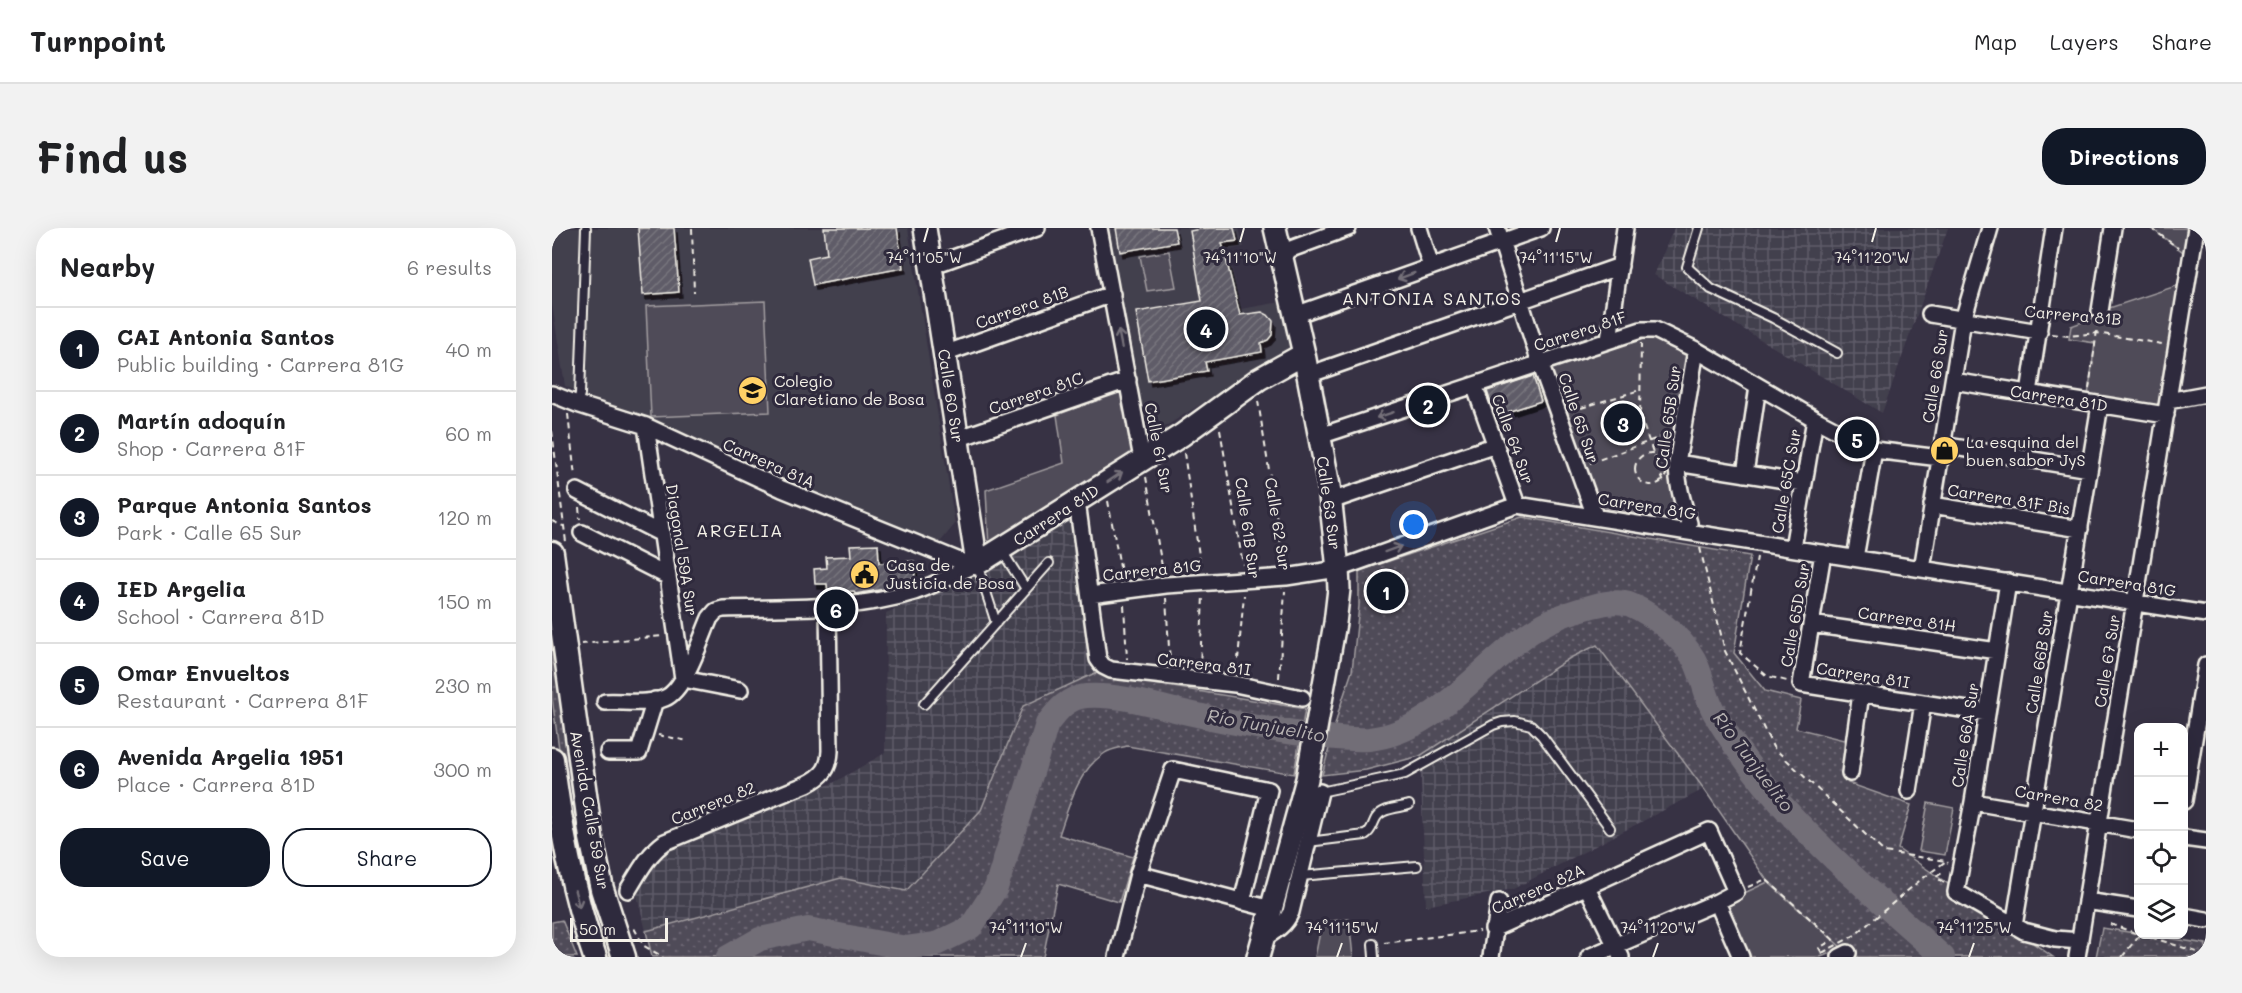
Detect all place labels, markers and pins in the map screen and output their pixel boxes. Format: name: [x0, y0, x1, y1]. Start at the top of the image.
pin: 4: [1186, 306, 1226, 352]
place label: Colegio Claretiano de Bosa: [774, 370, 925, 409]
school or university icon: Colegio Claretiano de Bosa: [737, 374, 769, 406]
pin: 2: [1408, 382, 1448, 428]
pin: 3: [1604, 400, 1642, 446]
pin: 5: [1838, 416, 1876, 462]
place label: La esquina del buen sabor JyS: [1966, 431, 2086, 470]
shop icon: La esquina del buen sabor JyS: [1929, 435, 1961, 467]
place label: Casa de Justicia de Bosa: [886, 554, 1015, 593]
public building icon: Casa de Justicia de Bosa: [849, 558, 881, 590]
pin: 1: [1366, 568, 1406, 614]
pin: 6: [816, 586, 856, 632]

